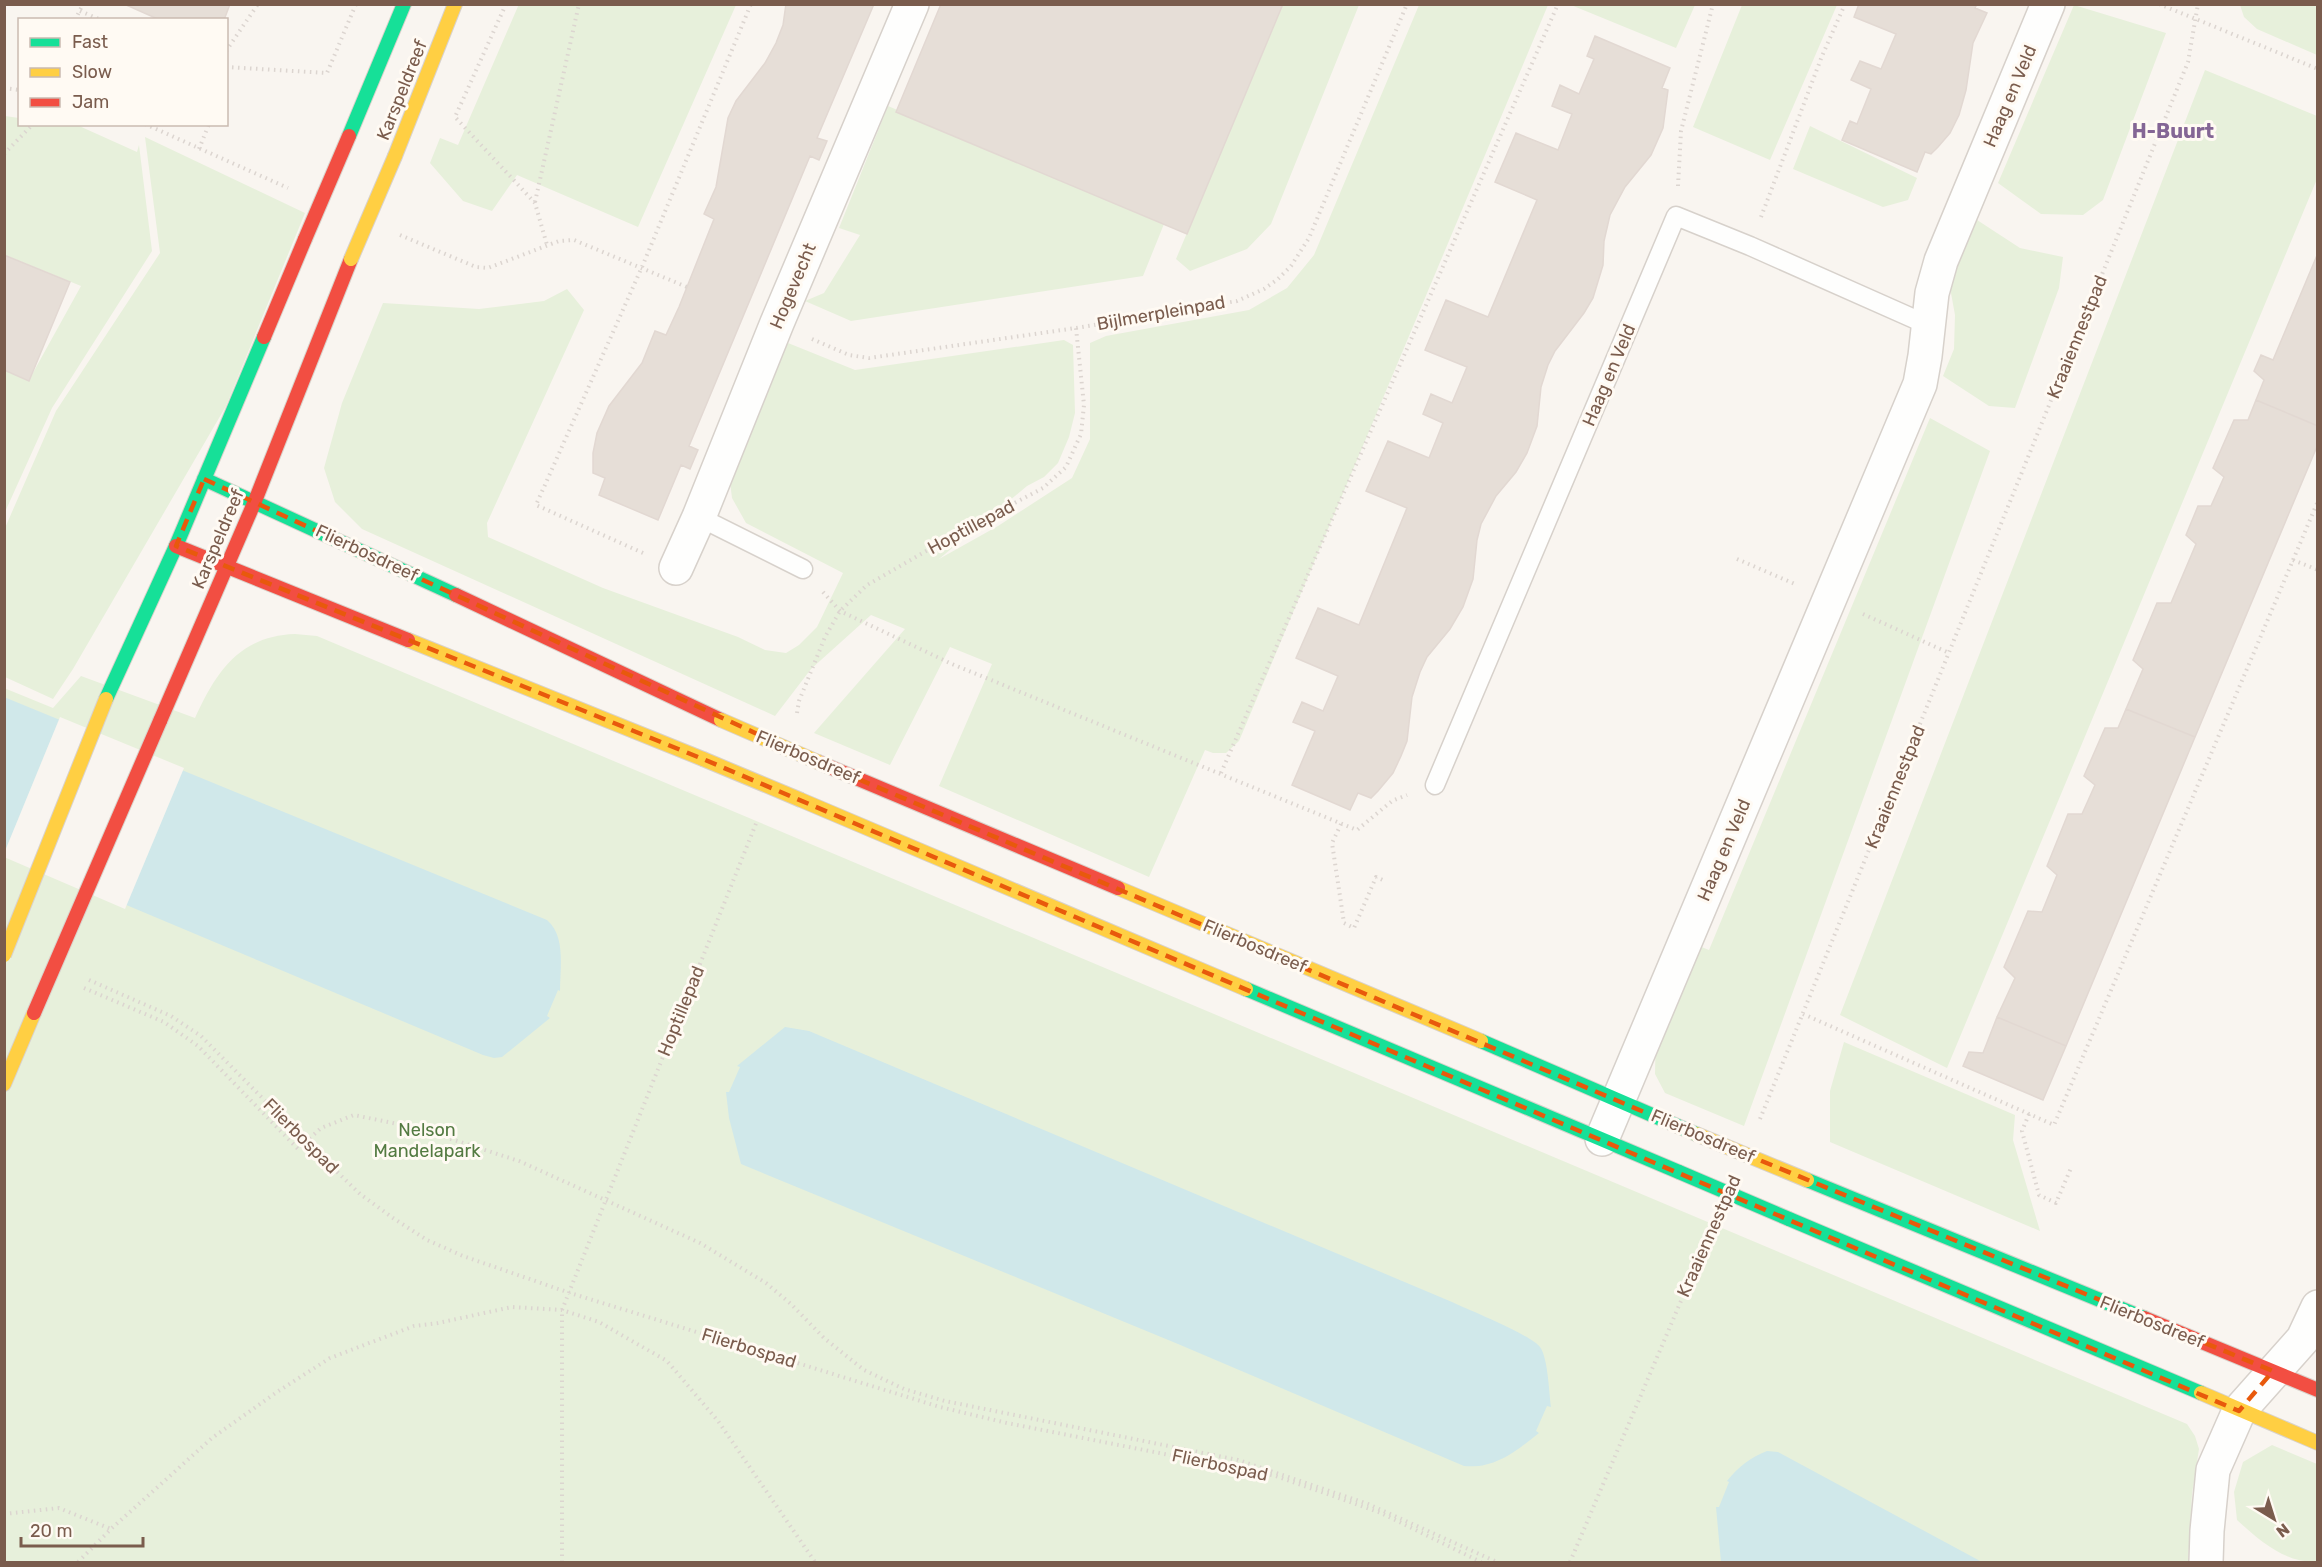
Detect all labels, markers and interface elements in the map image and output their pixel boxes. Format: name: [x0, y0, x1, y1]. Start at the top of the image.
legend: [18, 18, 228, 126]
text: Fast: [72, 31, 108, 53]
street label: Karspeldreef: [372, 37, 432, 143]
street label: Haag en Veld: [1979, 42, 2041, 150]
text: Slow: [72, 61, 112, 83]
text: Jam: [72, 91, 109, 113]
district label: H-Buurt: [2132, 119, 2214, 143]
street label: Hogevecht: [765, 240, 821, 332]
street label: Kraaiennestpad: [2042, 272, 2112, 402]
street label: Bijlmerpleinpad: [1095, 291, 1227, 335]
street label: Haag en Veld: [1578, 321, 1640, 429]
street label: Karspeldreef: [187, 486, 249, 592]
street label: Hoptillepad: [924, 495, 1018, 559]
street label: Flierbosdreef: [312, 520, 422, 586]
street label: Kraaiennestpad: [1860, 722, 1930, 852]
street label: Flierbosdreef: [753, 725, 863, 789]
street label: Haag en Veld: [1693, 796, 1755, 904]
street label: Flierbosdreef: [1200, 914, 1310, 978]
street label: Hoptillepad: [653, 963, 709, 1059]
street label: Flierbospad: [259, 1094, 343, 1178]
street label: Flierbosdreef: [1648, 1104, 1758, 1168]
park label: Nelson Mandelapark: [373, 1119, 481, 1162]
street label: Kraaiennestpad: [1672, 1172, 1746, 1300]
street label: Flierbosdreef: [2097, 1291, 2208, 1353]
street label: Flierbospad: [699, 1323, 799, 1373]
street label: Flierbospad: [1170, 1444, 1270, 1486]
north arrow: [2244, 1489, 2304, 1549]
scale bar: [21, 1510, 142, 1548]
text: N: [2273, 1519, 2293, 1541]
text: 20 m: [30, 1520, 72, 1542]

